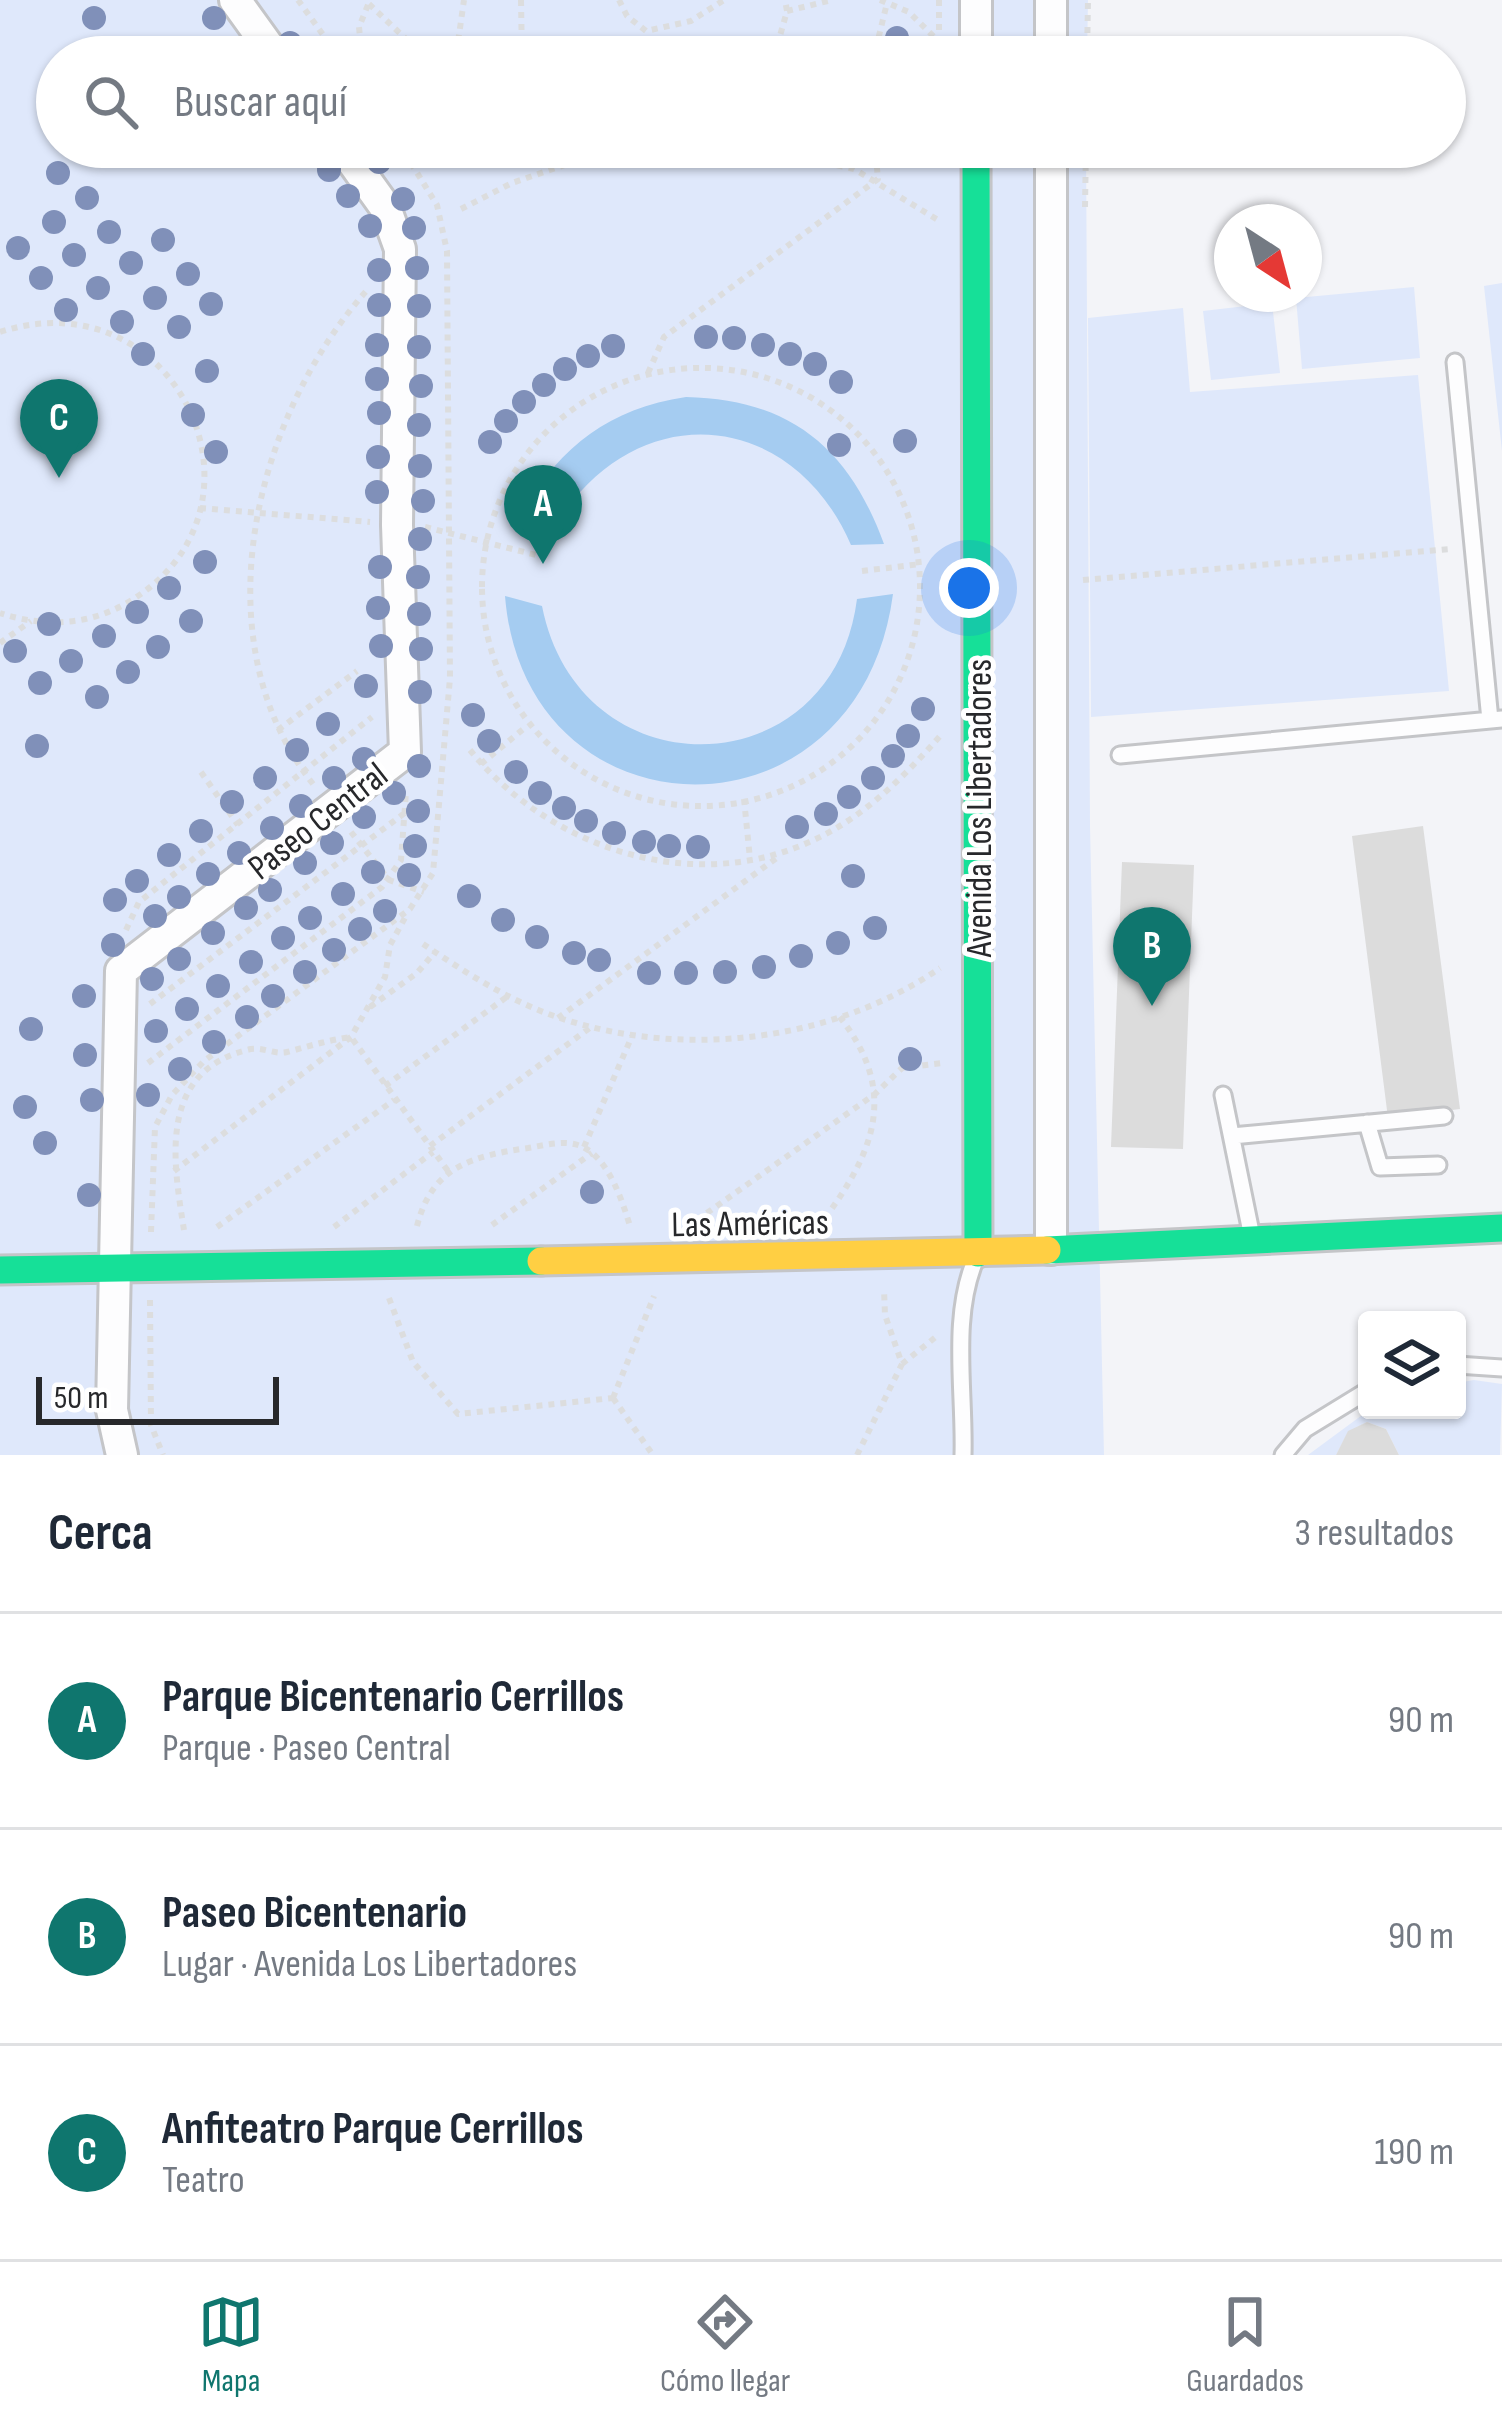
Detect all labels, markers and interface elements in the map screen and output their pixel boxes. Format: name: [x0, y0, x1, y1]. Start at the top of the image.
search box: [36, 36, 1466, 168]
icon: search: [78, 69, 144, 135]
text: Buscar aquí: [174, 75, 347, 130]
north arrow: [1214, 204, 1322, 312]
pin: C: [20, 379, 98, 478]
pin: A: [504, 465, 582, 564]
your location: [939, 558, 999, 618]
street label: Avenida Los Libertadores: [959, 659, 1002, 958]
street label: Paseo Central: [240, 754, 397, 890]
pin: B: [1113, 907, 1191, 1006]
street label: Las Américas: [671, 1202, 829, 1247]
map controls: [1358, 1311, 1466, 1419]
button: layers: [1358, 1311, 1466, 1419]
scale bar: [36, 1371, 279, 1424]
text: 50 m: [54, 1378, 108, 1418]
text: Cerca: [48, 1503, 153, 1564]
text: 3 resultados: [1294, 1510, 1454, 1557]
text: Parque Bicentenario Cerrillos: [162, 1670, 624, 1725]
text: A: [78, 1697, 96, 1744]
text: 90 m: [1388, 1697, 1454, 1744]
text: Parque · Paseo Central: [162, 1725, 451, 1772]
text: Paseo Bicentenario: [162, 1886, 467, 1941]
text: B: [78, 1913, 96, 1960]
text: 90 m: [1388, 1913, 1454, 1960]
text: Lugar · Avenida Los Libertadores: [162, 1941, 577, 1988]
text: Anfiteatro Parque Cerrillos: [162, 2102, 583, 2157]
text: C: [77, 2129, 97, 2176]
text: 190 m: [1374, 2129, 1454, 2176]
text: Teatro: [162, 2157, 245, 2204]
tab: Mapa: [198, 2289, 264, 2401]
tab: Cómo llegar: [660, 2289, 790, 2401]
tab: Guardados: [1186, 2289, 1304, 2401]

